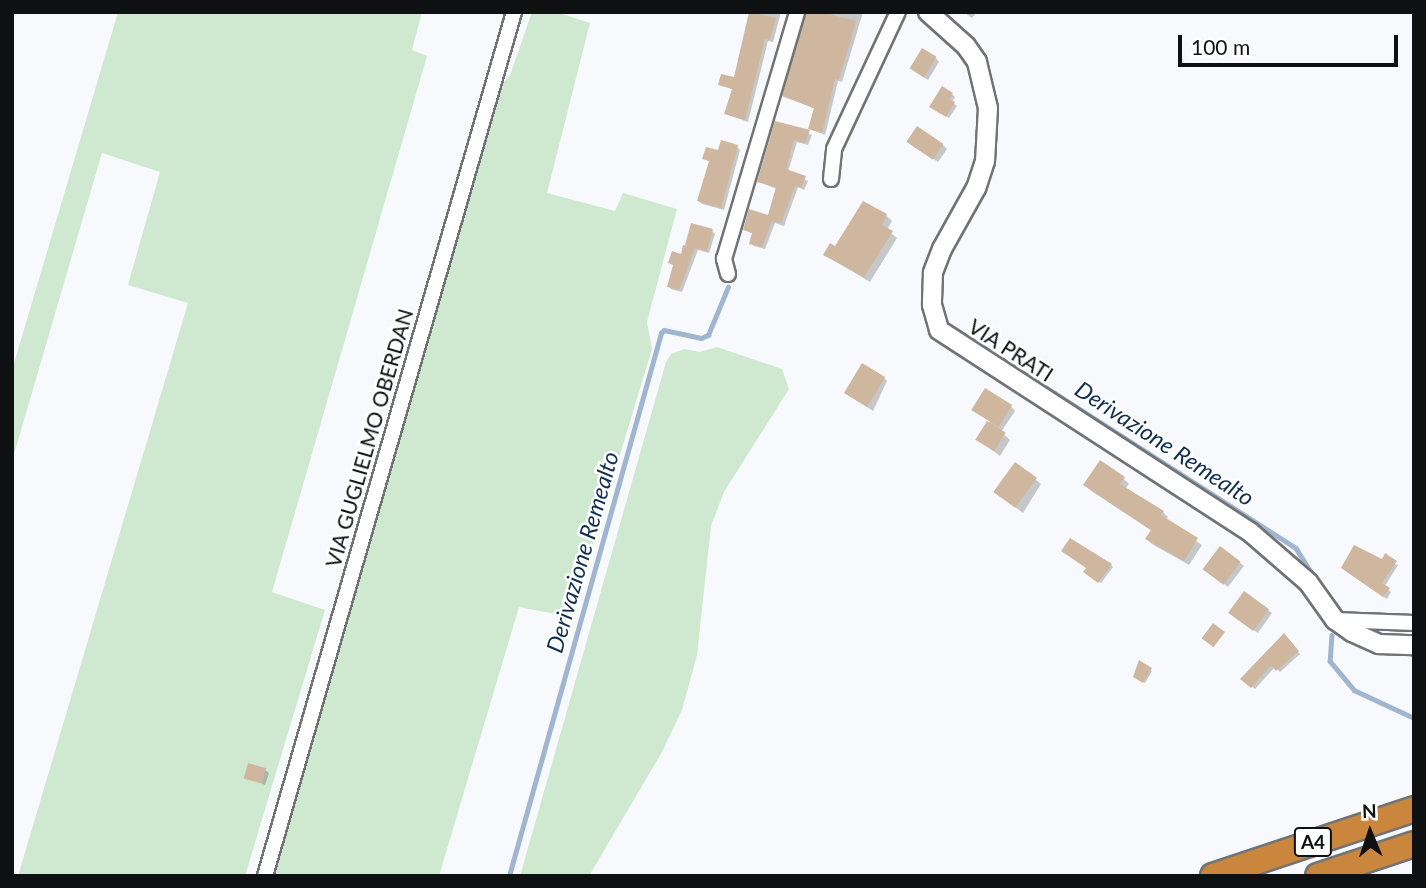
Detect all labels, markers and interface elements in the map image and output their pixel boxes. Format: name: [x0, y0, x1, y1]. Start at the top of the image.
scale bar: [1181, 21, 1402, 65]
text: 100 m: [1191, 34, 1250, 59]
street label: VIA GUGLIELMO OBERDAN: [320, 305, 418, 571]
street label: VIA PRATI: [964, 313, 1058, 387]
water label: Derivazione Remealto: [1070, 375, 1260, 511]
water label: Derivazione Remealto: [540, 448, 624, 656]
north arrow: [1335, 797, 1405, 867]
text: N: [1362, 799, 1377, 822]
road number: A4: [1294, 827, 1332, 858]

